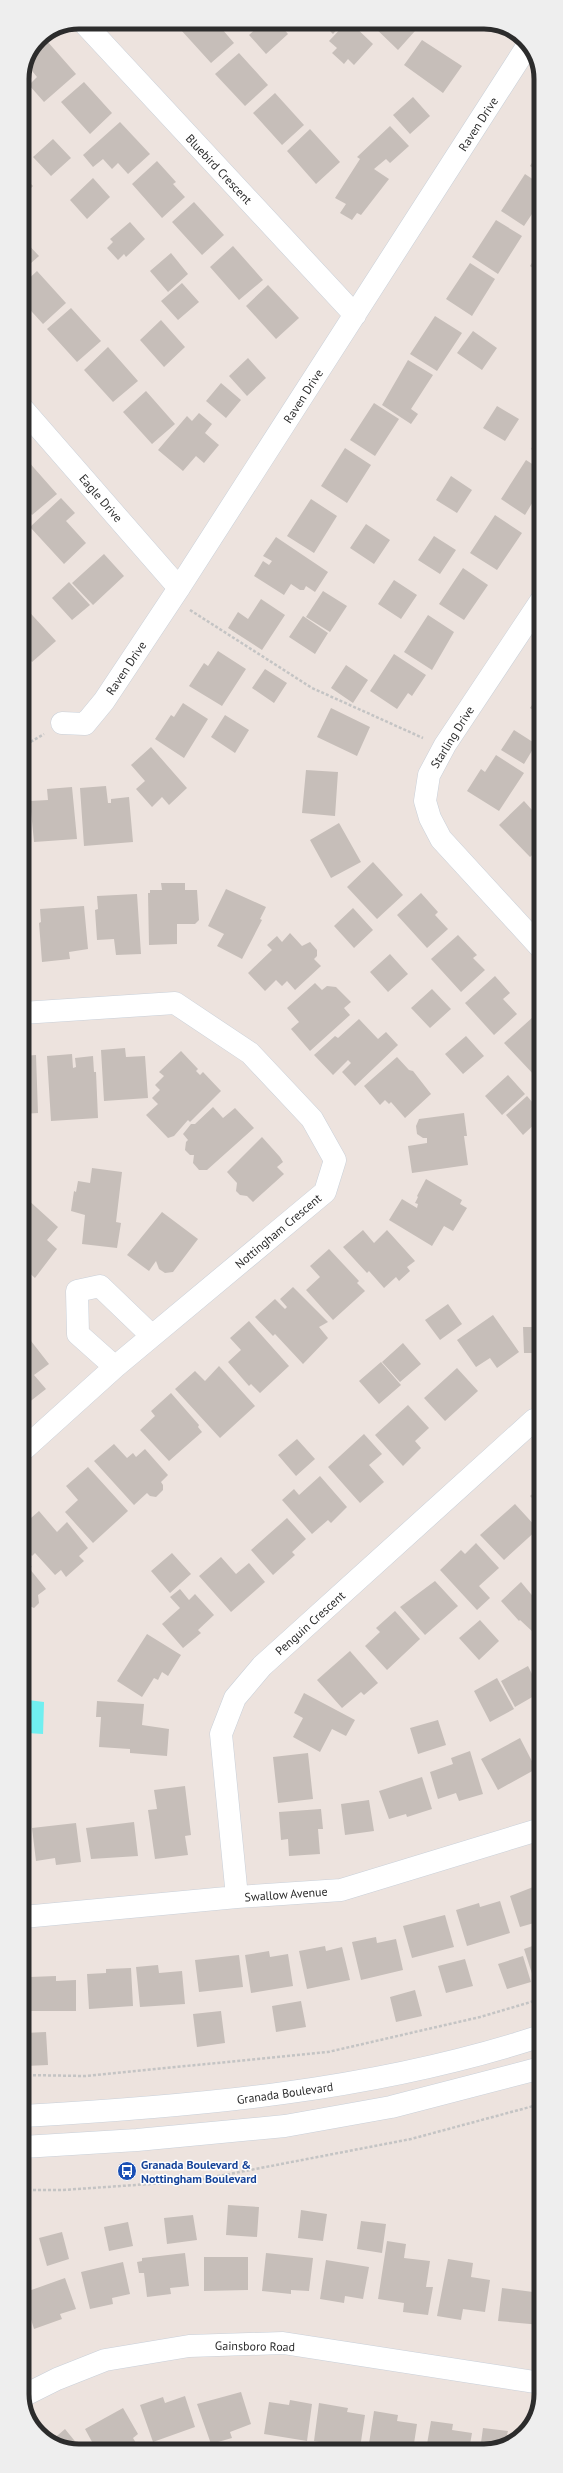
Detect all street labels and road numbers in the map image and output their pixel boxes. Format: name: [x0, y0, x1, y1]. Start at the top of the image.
street label: Raven Drive: [455, 94, 501, 154]
street label: Bluebird Crescent: [183, 131, 255, 207]
street label: Raven Drive: [280, 366, 326, 426]
street label: Eagle Drive: [76, 471, 126, 525]
street label: Raven Drive: [103, 638, 149, 698]
street label: Starling Drive: [427, 703, 477, 771]
street label: Nottingham Crescent: [232, 1191, 324, 1271]
street label: Penguin Crescent: [272, 1588, 348, 1658]
street label: Swallow Avenue: [244, 1884, 328, 1904]
street label: Granada Boulevard: [236, 2079, 334, 2107]
street label: Gainsboro Road: [215, 2338, 295, 2354]

